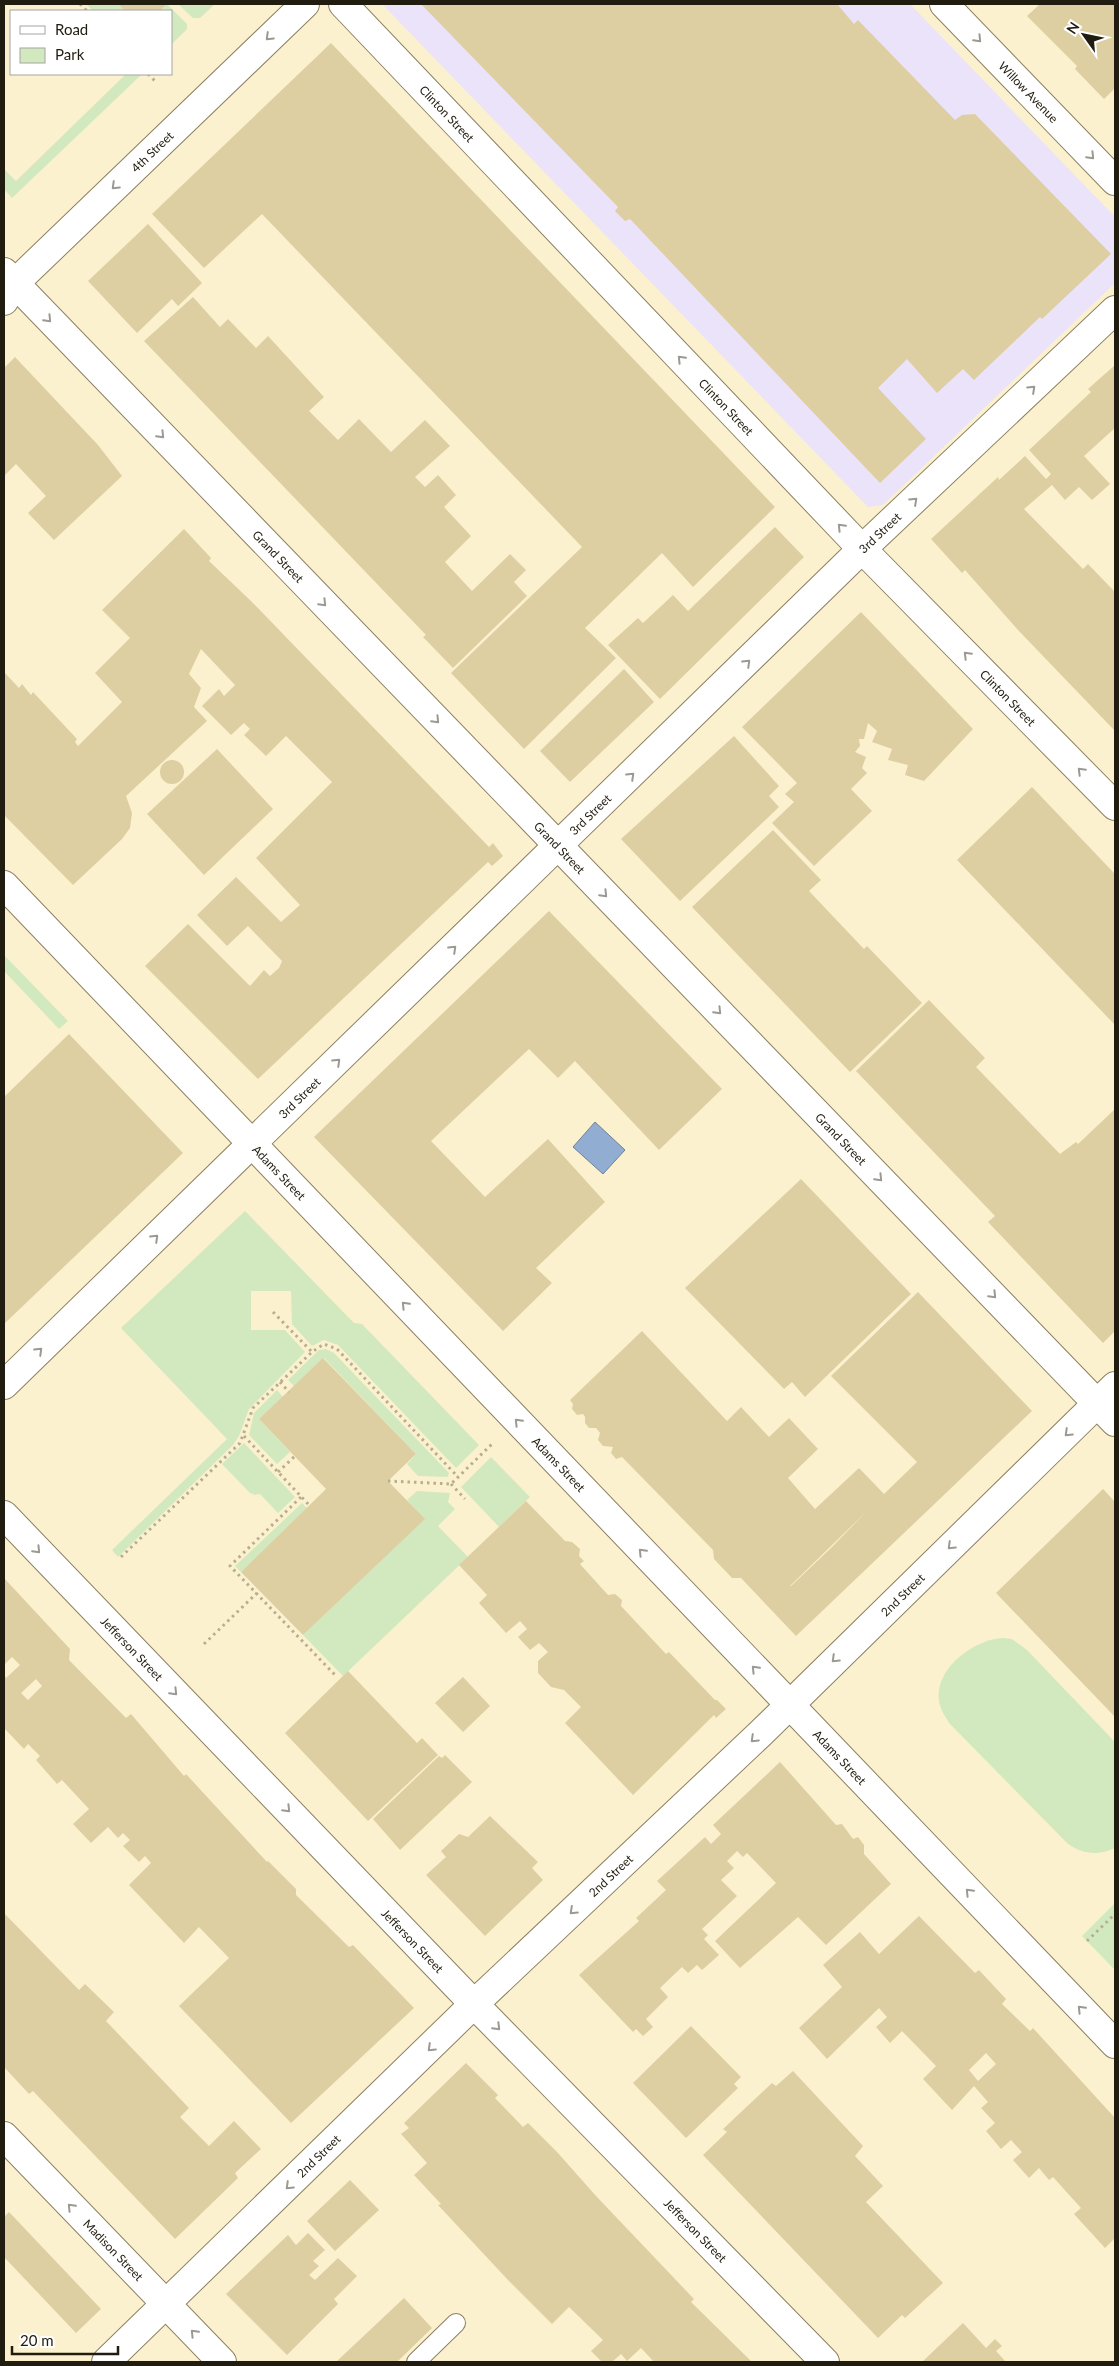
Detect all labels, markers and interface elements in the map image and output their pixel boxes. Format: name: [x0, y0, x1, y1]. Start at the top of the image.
legend: [10, 10, 172, 75]
north arrow: [1059, 10, 1109, 60]
text: N: [1063, 18, 1083, 37]
text: Road: [55, 20, 88, 38]
one-way arrow: [266, 31, 275, 40]
one-way arrow: [972, 33, 981, 42]
text: Park: [55, 45, 85, 63]
street label: Willow Avenue: [996, 58, 1062, 125]
street label: Clinton Street: [417, 82, 478, 145]
street label: 4th Street: [128, 127, 177, 175]
one-way arrow: [1085, 150, 1094, 159]
one-way arrow: [112, 180, 121, 189]
one-way arrow: [43, 313, 52, 322]
one-way arrow: [677, 355, 686, 364]
street label: Clinton Street: [696, 375, 757, 439]
one-way arrow: [1026, 386, 1035, 395]
one-way arrow: [155, 430, 164, 439]
one-way arrow: [908, 498, 917, 507]
street label: 3rd Street: [855, 509, 904, 556]
one-way arrow: [838, 524, 847, 533]
street label: Grand Street: [250, 527, 308, 586]
one-way arrow: [317, 597, 326, 606]
one-way arrow: [964, 652, 973, 661]
one-way arrow: [741, 659, 750, 668]
street label: Clinton Street: [977, 666, 1040, 729]
one-way arrow: [430, 714, 439, 723]
one-way arrow: [1078, 768, 1087, 777]
one-way arrow: [625, 773, 634, 782]
street label: 3rd Street: [566, 790, 614, 838]
street label: Grand Street: [531, 818, 589, 877]
one-way arrow: [599, 889, 608, 898]
one-way arrow: [448, 946, 457, 955]
one-way arrow: [712, 1005, 721, 1014]
one-way arrow: [331, 1059, 340, 1068]
street label: 3rd Street: [275, 1073, 324, 1121]
street label: Grand Street: [813, 1109, 870, 1168]
street label: Adams Street: [250, 1142, 310, 1203]
one-way arrow: [874, 1172, 883, 1181]
one-way arrow: [150, 1235, 159, 1244]
one-way arrow: [987, 1289, 996, 1298]
one-way arrow: [402, 1301, 411, 1310]
one-way arrow: [33, 1348, 42, 1357]
one-way arrow: [515, 1419, 524, 1428]
one-way arrow: [1065, 1427, 1074, 1436]
street label: Adams Street: [529, 1433, 589, 1495]
one-way arrow: [948, 1540, 957, 1549]
one-way arrow: [32, 1544, 41, 1553]
one-way arrow: [639, 1549, 648, 1558]
street label: 2nd Street: [877, 1569, 928, 1619]
street label: Jefferson Street: [98, 1613, 167, 1684]
one-way arrow: [831, 1653, 840, 1662]
one-way arrow: [752, 1666, 761, 1675]
one-way arrow: [168, 1687, 177, 1696]
street label: Adams Street: [810, 1726, 870, 1788]
one-way arrow: [751, 1733, 760, 1742]
one-way arrow: [281, 1804, 290, 1813]
street label: 2nd Street: [585, 1850, 636, 1900]
one-way arrow: [966, 1889, 975, 1898]
street label: Jefferson Street: [379, 1905, 448, 1976]
one-way arrow: [570, 1905, 579, 1914]
one-way arrow: [1078, 2006, 1087, 2015]
one-way arrow: [491, 2021, 500, 2030]
one-way arrow: [427, 2042, 436, 2051]
street label: 2nd Street: [293, 2131, 344, 2180]
one-way arrow: [286, 2180, 295, 2189]
street label: Jefferson Street: [661, 2195, 731, 2266]
one-way arrow: [68, 2203, 77, 2212]
street label: Madison Street: [81, 2216, 147, 2284]
scale bar: [12, 2324, 119, 2356]
one-way arrow: [191, 2330, 200, 2339]
text: 20 m: [20, 2331, 54, 2349]

